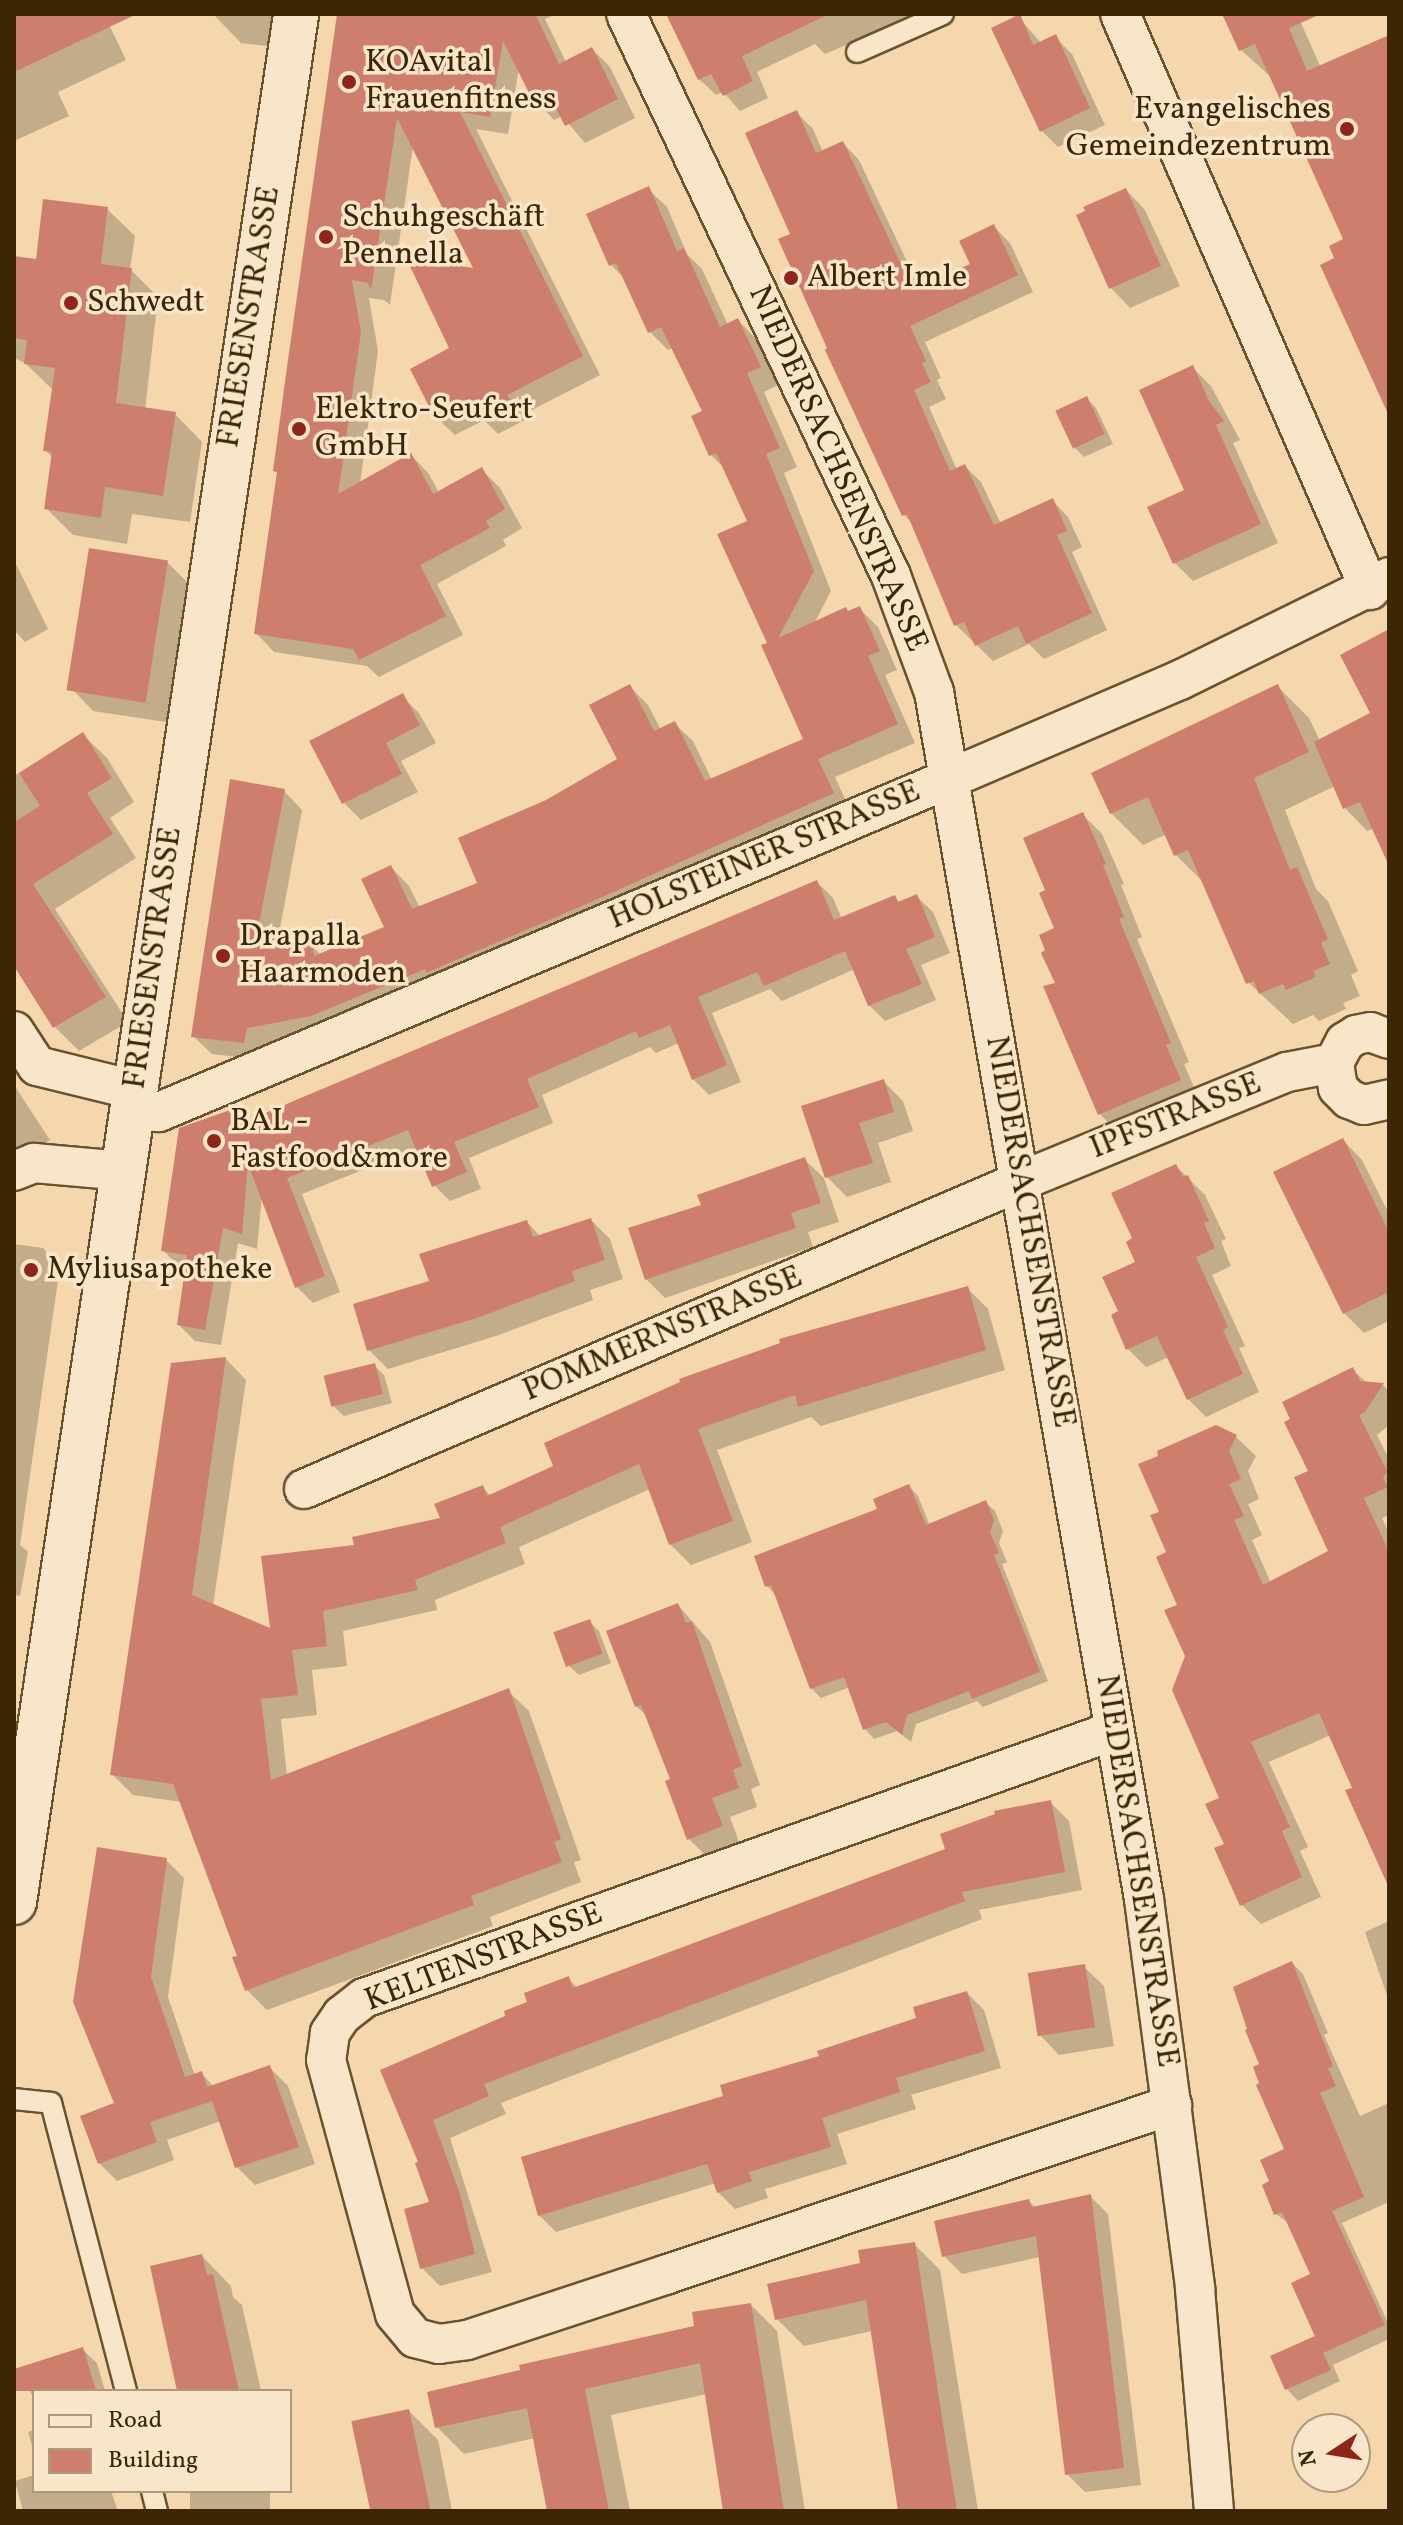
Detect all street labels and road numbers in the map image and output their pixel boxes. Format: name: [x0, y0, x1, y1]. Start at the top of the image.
street label: FRIESENSTRASSE: [210, 183, 290, 451]
street label: NIEDERSACHSENSTRASSE: [739, 280, 935, 658]
street label: HOLSTEINER STRASSE: [603, 773, 927, 939]
street label: FRIESENSTRASSE: [117, 824, 191, 1092]
street label: NIEDERSACHSENSTRASSE: [976, 1033, 1082, 1431]
street label: IPFSTRASSE: [1085, 1065, 1267, 1169]
street label: POMMERNSTRASSE: [518, 1259, 808, 1411]
street label: NIEDERSACHSENSTRASSE: [1086, 1672, 1186, 2070]
street label: KELTENSTRASSE: [360, 1895, 608, 2021]

